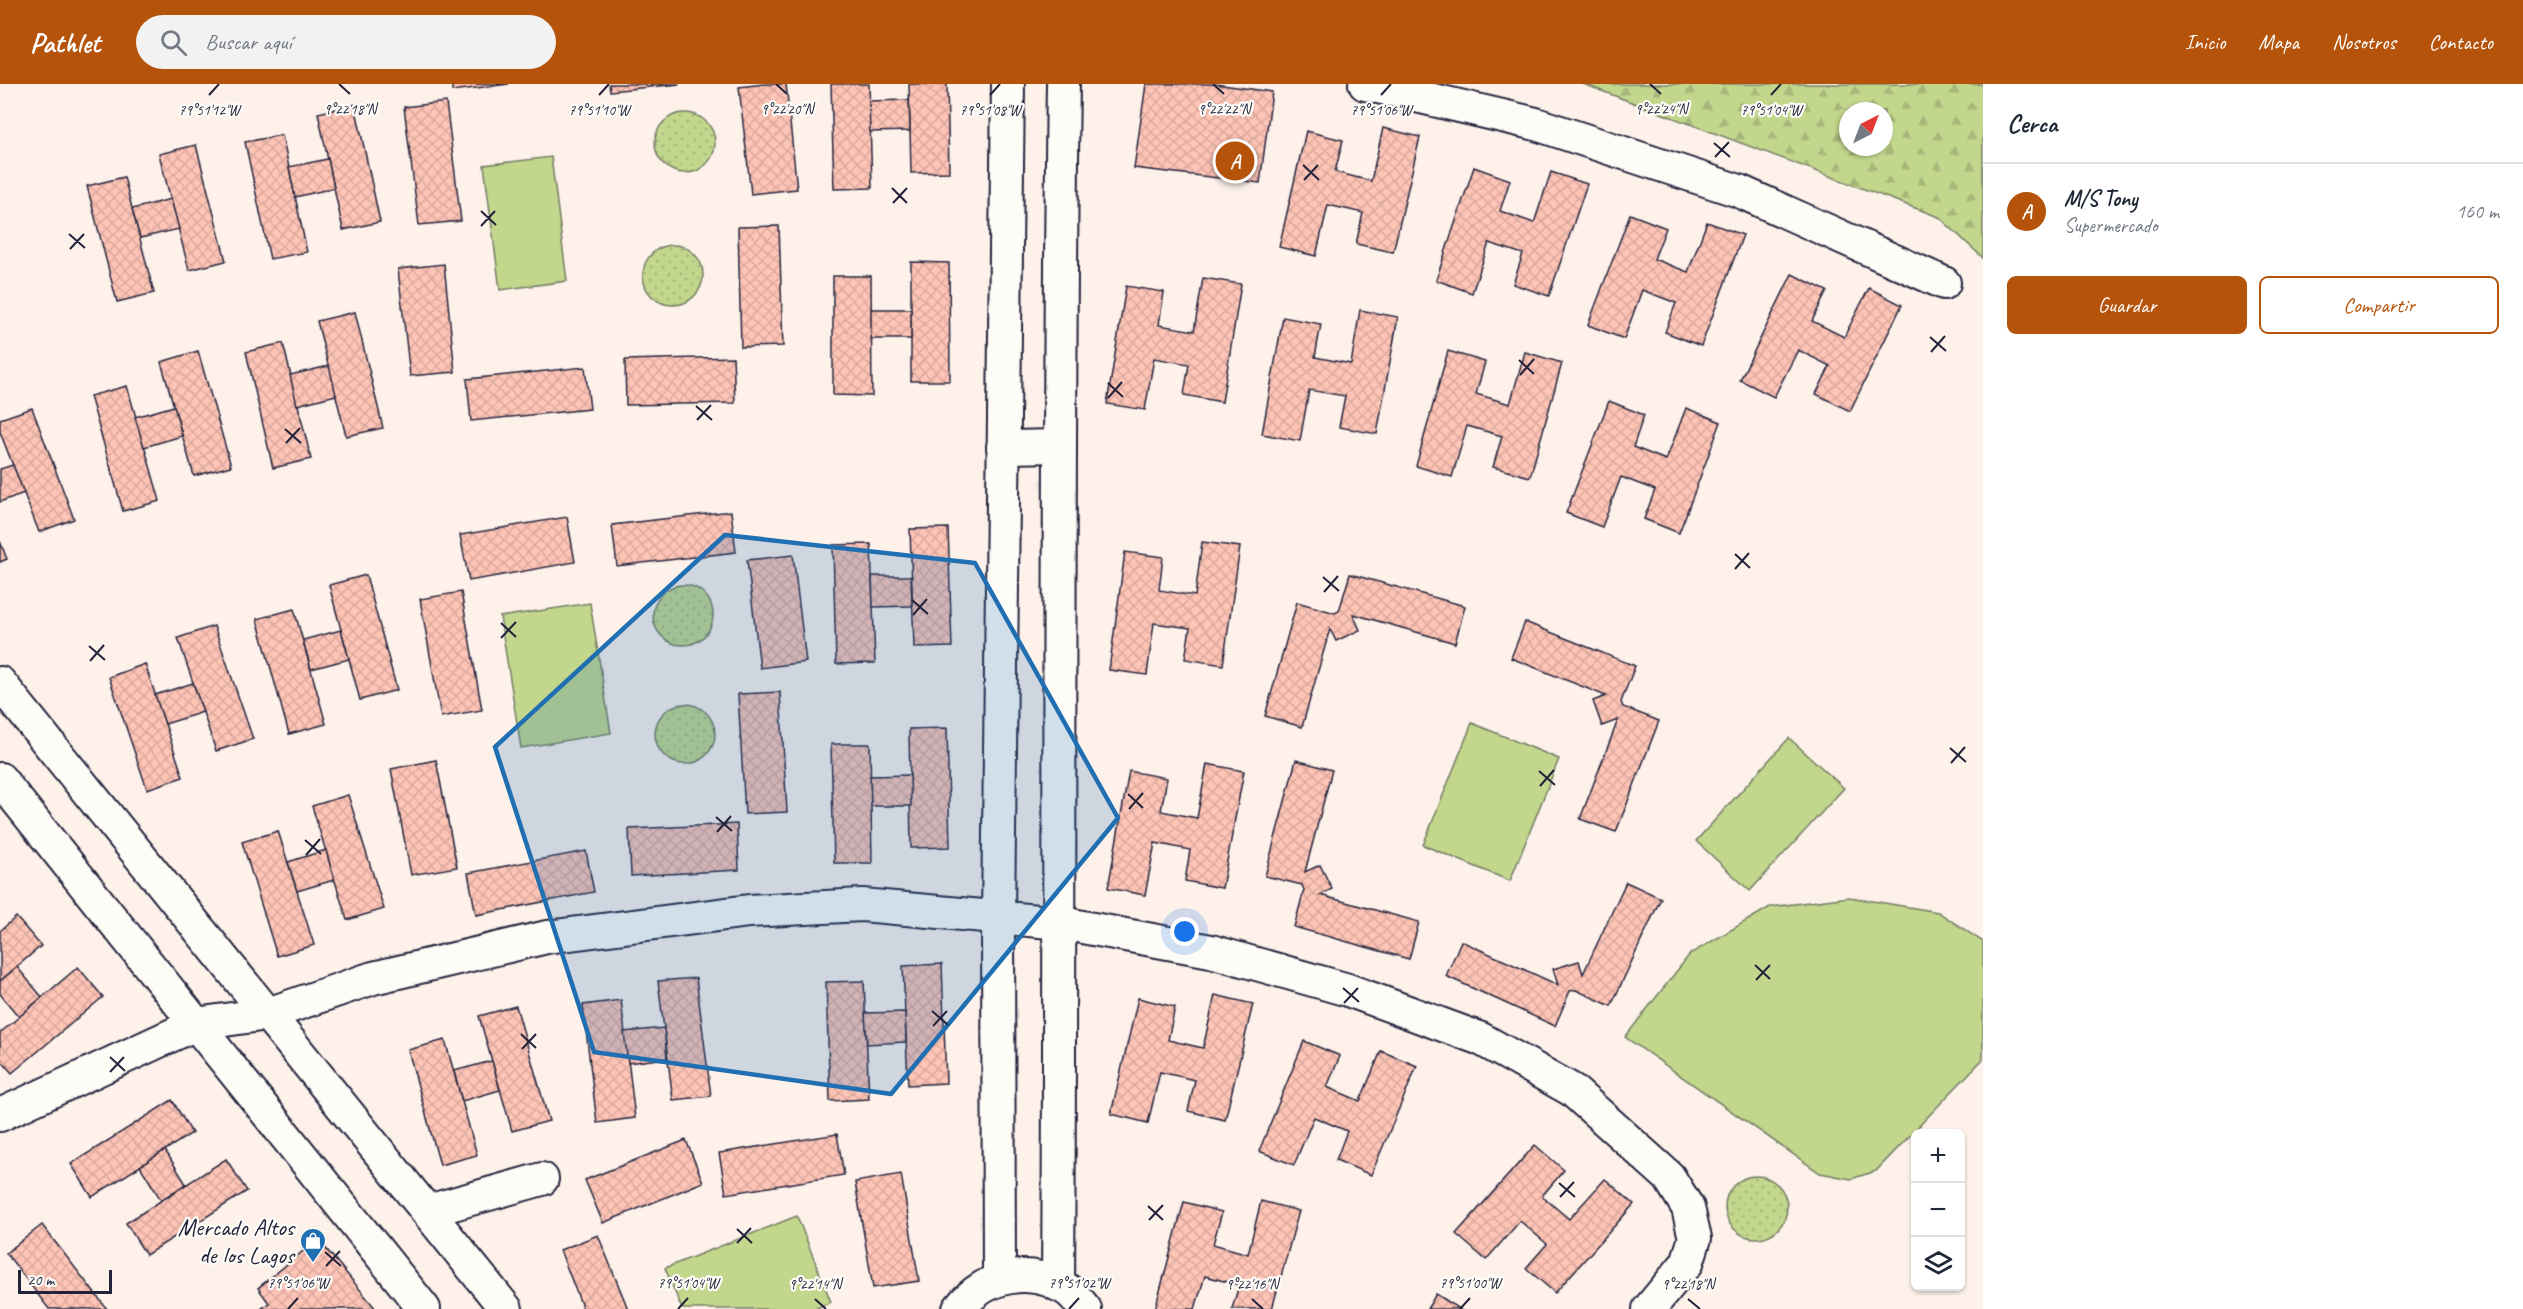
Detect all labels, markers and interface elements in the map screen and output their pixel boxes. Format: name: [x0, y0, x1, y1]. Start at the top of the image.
search box: [136, 15, 556, 69]
text: Pathlet: [30, 25, 100, 60]
icon: search: [157, 26, 190, 59]
text: Buscar aquí: [205, 28, 292, 56]
text: Inicio: [2185, 29, 2225, 55]
text: Mapa: [2258, 29, 2299, 55]
text: Nosotros: [2332, 29, 2396, 55]
text: Contacto: [2429, 29, 2493, 55]
text: 9°22'18"N: [324, 100, 379, 119]
text: 9°22'20"N: [761, 100, 816, 119]
text: 9°22'22"N: [1198, 100, 1253, 119]
text: 9°22'24"N: [1635, 100, 1690, 119]
text: 79°51'12"W: [179, 101, 243, 120]
text: 79°51'10"W: [569, 101, 633, 120]
text: 79°51'08"W: [960, 101, 1024, 120]
text: 79°51'06"W: [1351, 101, 1415, 120]
text: 79°51'04"W: [1741, 101, 1805, 120]
north arrow: [1839, 102, 1893, 156]
text: Cerca: [2007, 107, 2057, 140]
pin: A: [1216, 138, 1254, 184]
text: M/S Tony: [2064, 185, 2138, 213]
text: A: [2021, 199, 2032, 224]
text: 160 m: [2456, 199, 2499, 224]
text: Supermercado: [2064, 213, 2158, 238]
button: Guardar: [2007, 276, 2247, 334]
button: Compartir: [2259, 276, 2499, 334]
your location: [1170, 917, 1199, 946]
map controls: [1911, 1129, 1965, 1291]
button: +: [1911, 1129, 1965, 1183]
button: −: [1911, 1183, 1965, 1237]
place label: Mercado Altos de los Lagos: [178, 1212, 296, 1270]
shop icon: Mercado Altos de los Lagos: [298, 1226, 328, 1264]
button: layers: [1911, 1237, 1965, 1291]
scale bar: [18, 1267, 112, 1294]
text: 20 m: [27, 1270, 54, 1290]
text: 79°51'06"W: [268, 1274, 332, 1293]
text: 79°51'04"W: [658, 1274, 722, 1293]
text: 79°51'02"W: [1049, 1274, 1113, 1293]
text: 79°51'00"W: [1440, 1274, 1504, 1293]
text: 9°22'14"N: [789, 1275, 844, 1294]
text: 9°22'16"N: [1226, 1275, 1281, 1294]
text: 9°22'18"N: [1662, 1275, 1717, 1294]

